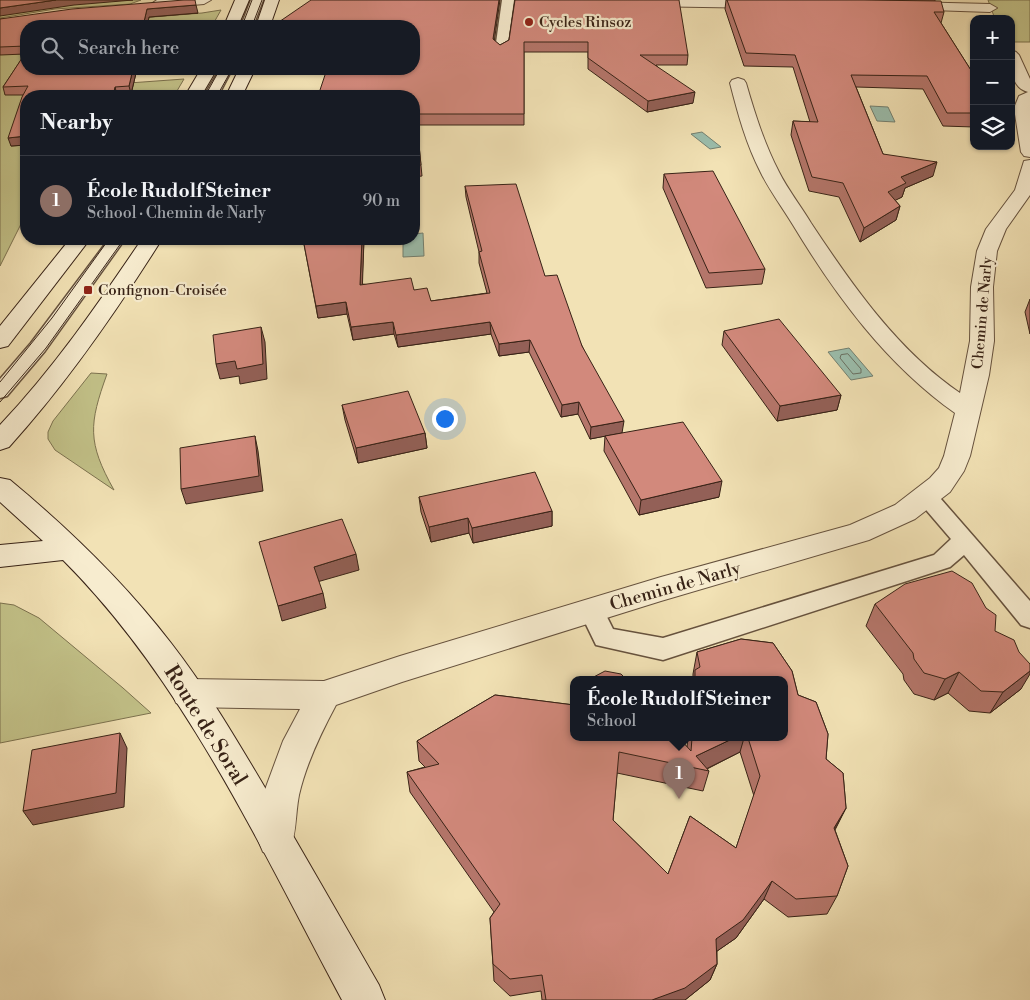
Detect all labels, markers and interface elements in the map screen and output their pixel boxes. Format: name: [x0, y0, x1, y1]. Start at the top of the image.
place label: Cycles Rinsoz: [539, 13, 632, 32]
map controls: [970, 15, 1015, 150]
button: +: [970, 15, 1015, 60]
marker: Cycles Rinsoz: [523, 16, 535, 28]
search box: [20, 20, 420, 75]
icon: search: [38, 34, 66, 62]
text: Search here: [78, 36, 179, 60]
button: −: [970, 60, 1015, 105]
button: layers: [970, 105, 1015, 150]
text: Nearby: [40, 110, 113, 136]
text: École Rudolf Steiner: [87, 179, 271, 203]
text: 1: [52, 191, 60, 211]
text: 90 m: [362, 191, 400, 211]
text: School · Chemin de Narly: [87, 203, 266, 223]
street label: Chemin de Narly: [968, 255, 997, 370]
place label: Confignon-Croisée: [98, 281, 227, 300]
marker: Confignon-Croisée: [82, 284, 94, 296]
your location: [432, 406, 458, 432]
street label: Chemin de Narly: [607, 557, 744, 616]
street label: Route de Soral: [158, 661, 252, 790]
popup: [570, 676, 788, 741]
text: École Rudolf Steiner: [587, 687, 771, 711]
text: School: [587, 711, 636, 731]
pin: 1: [663, 758, 695, 799]

